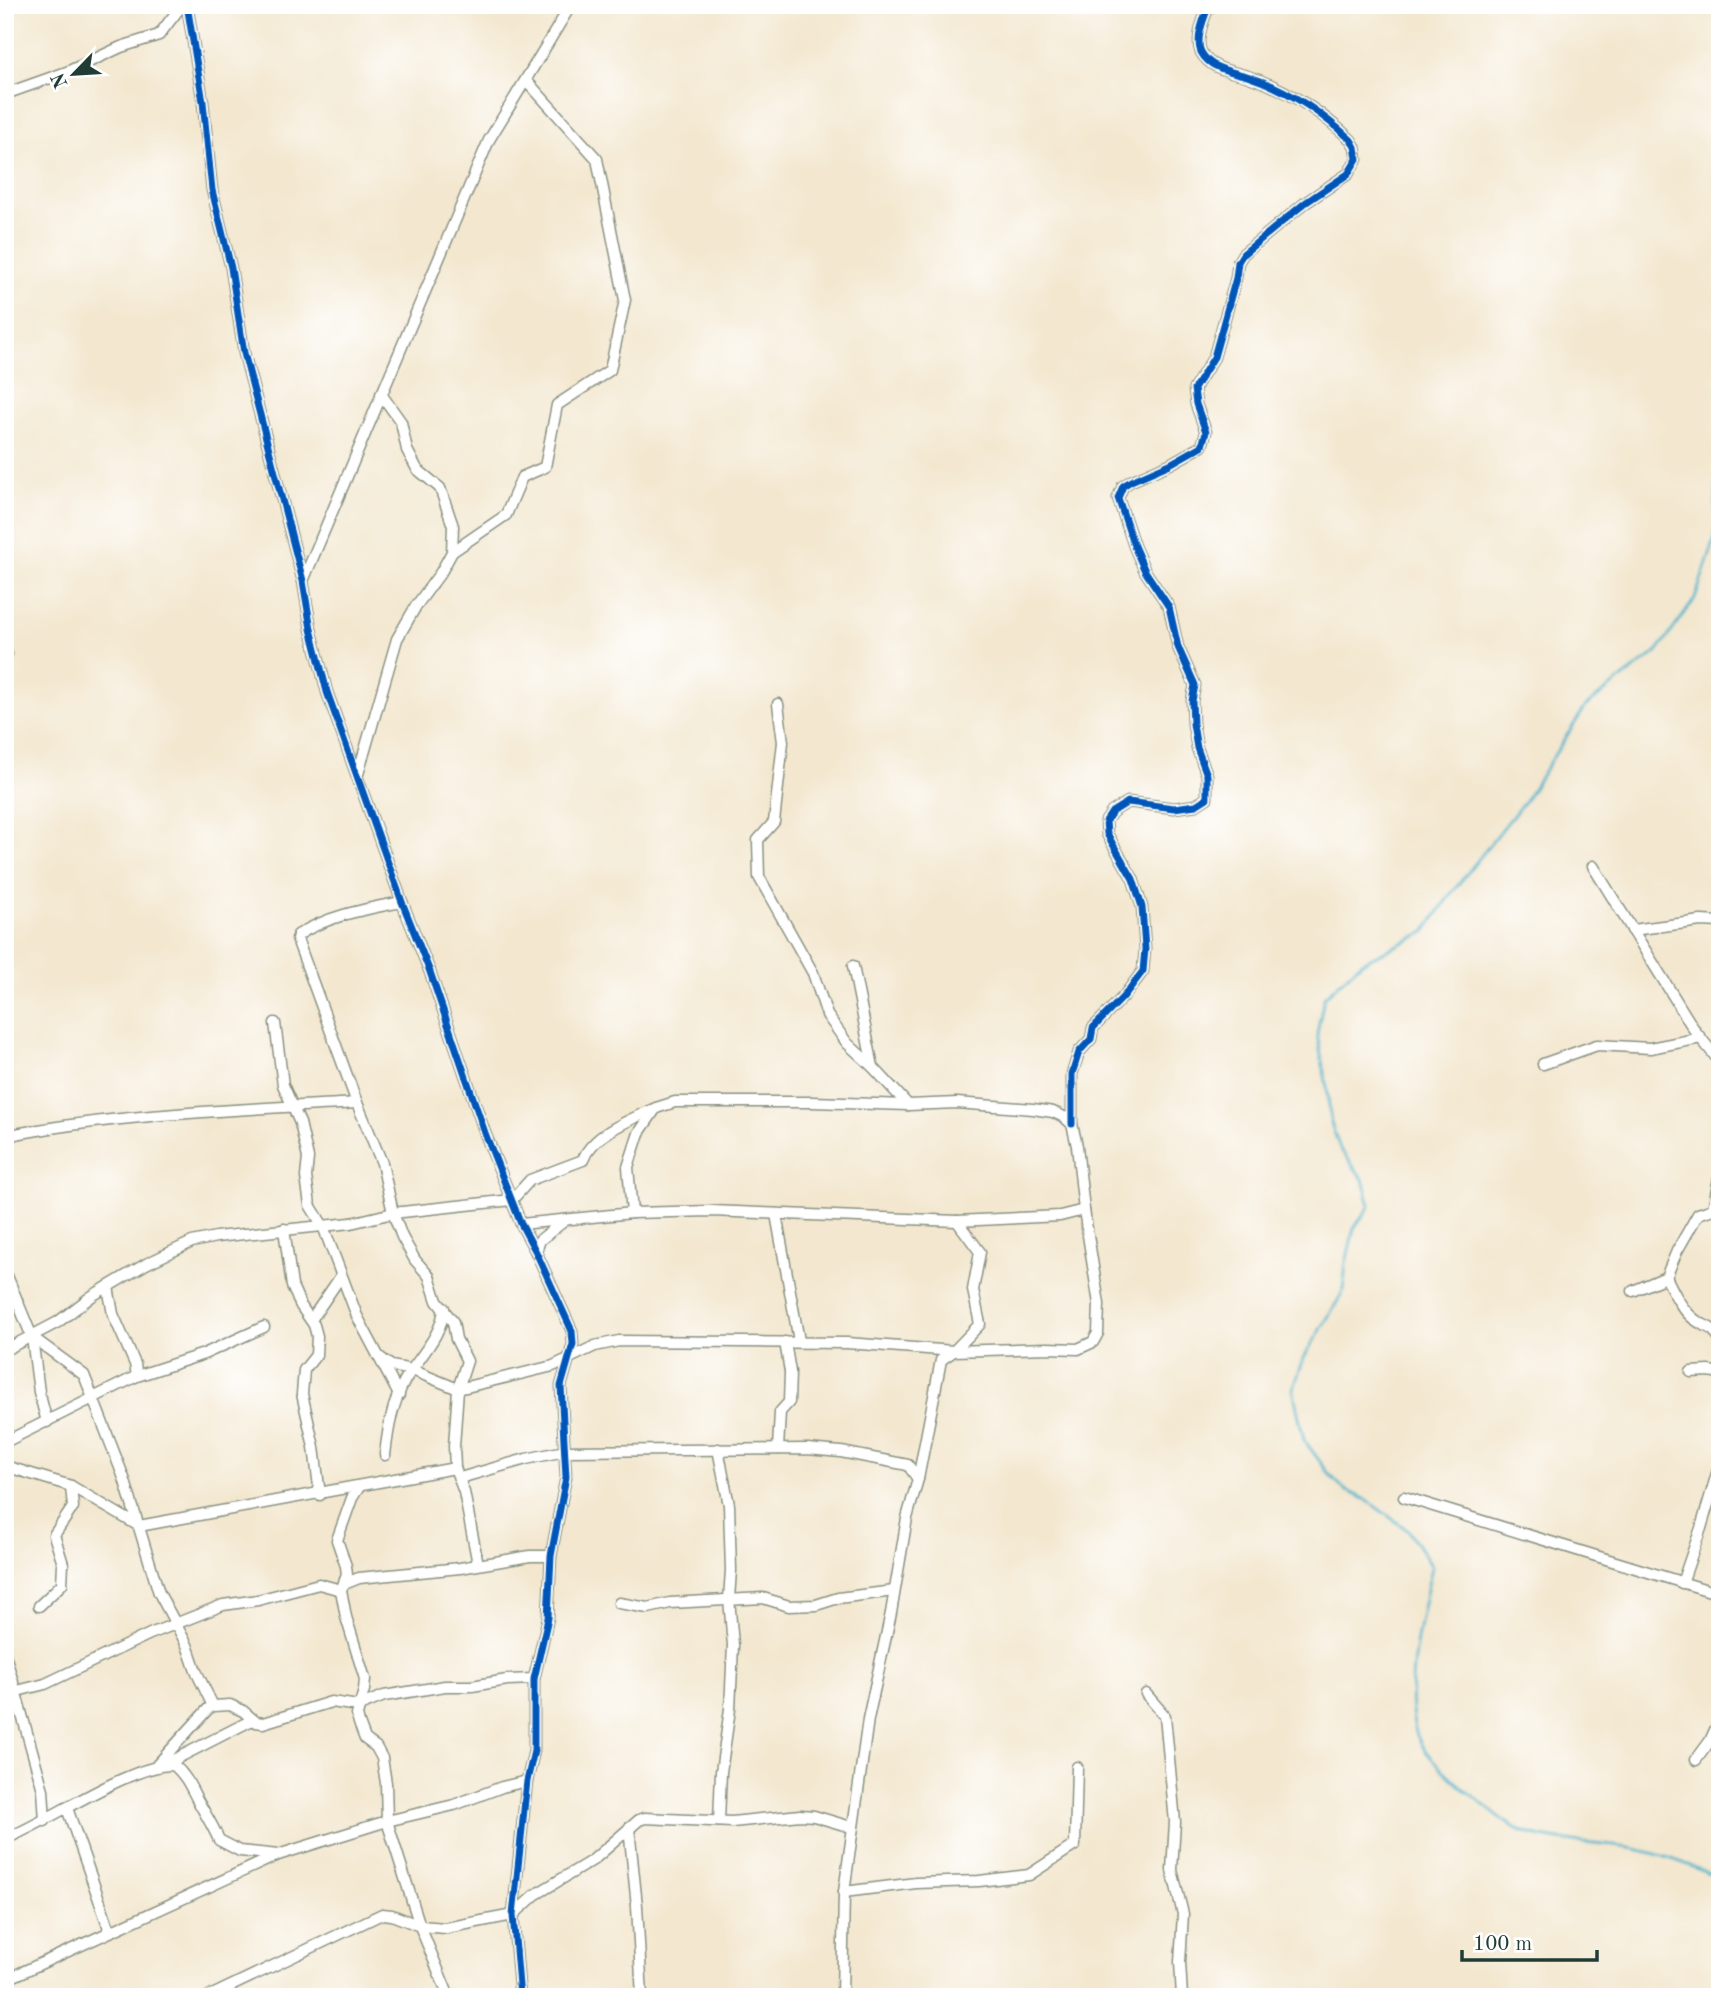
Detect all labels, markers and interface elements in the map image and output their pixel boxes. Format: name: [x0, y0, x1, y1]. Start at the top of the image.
north arrow: [38, 38, 108, 108]
text: N: [49, 69, 73, 91]
scale bar: [1462, 1918, 1597, 1962]
text: 100 m: [1473, 1934, 1532, 1955]

